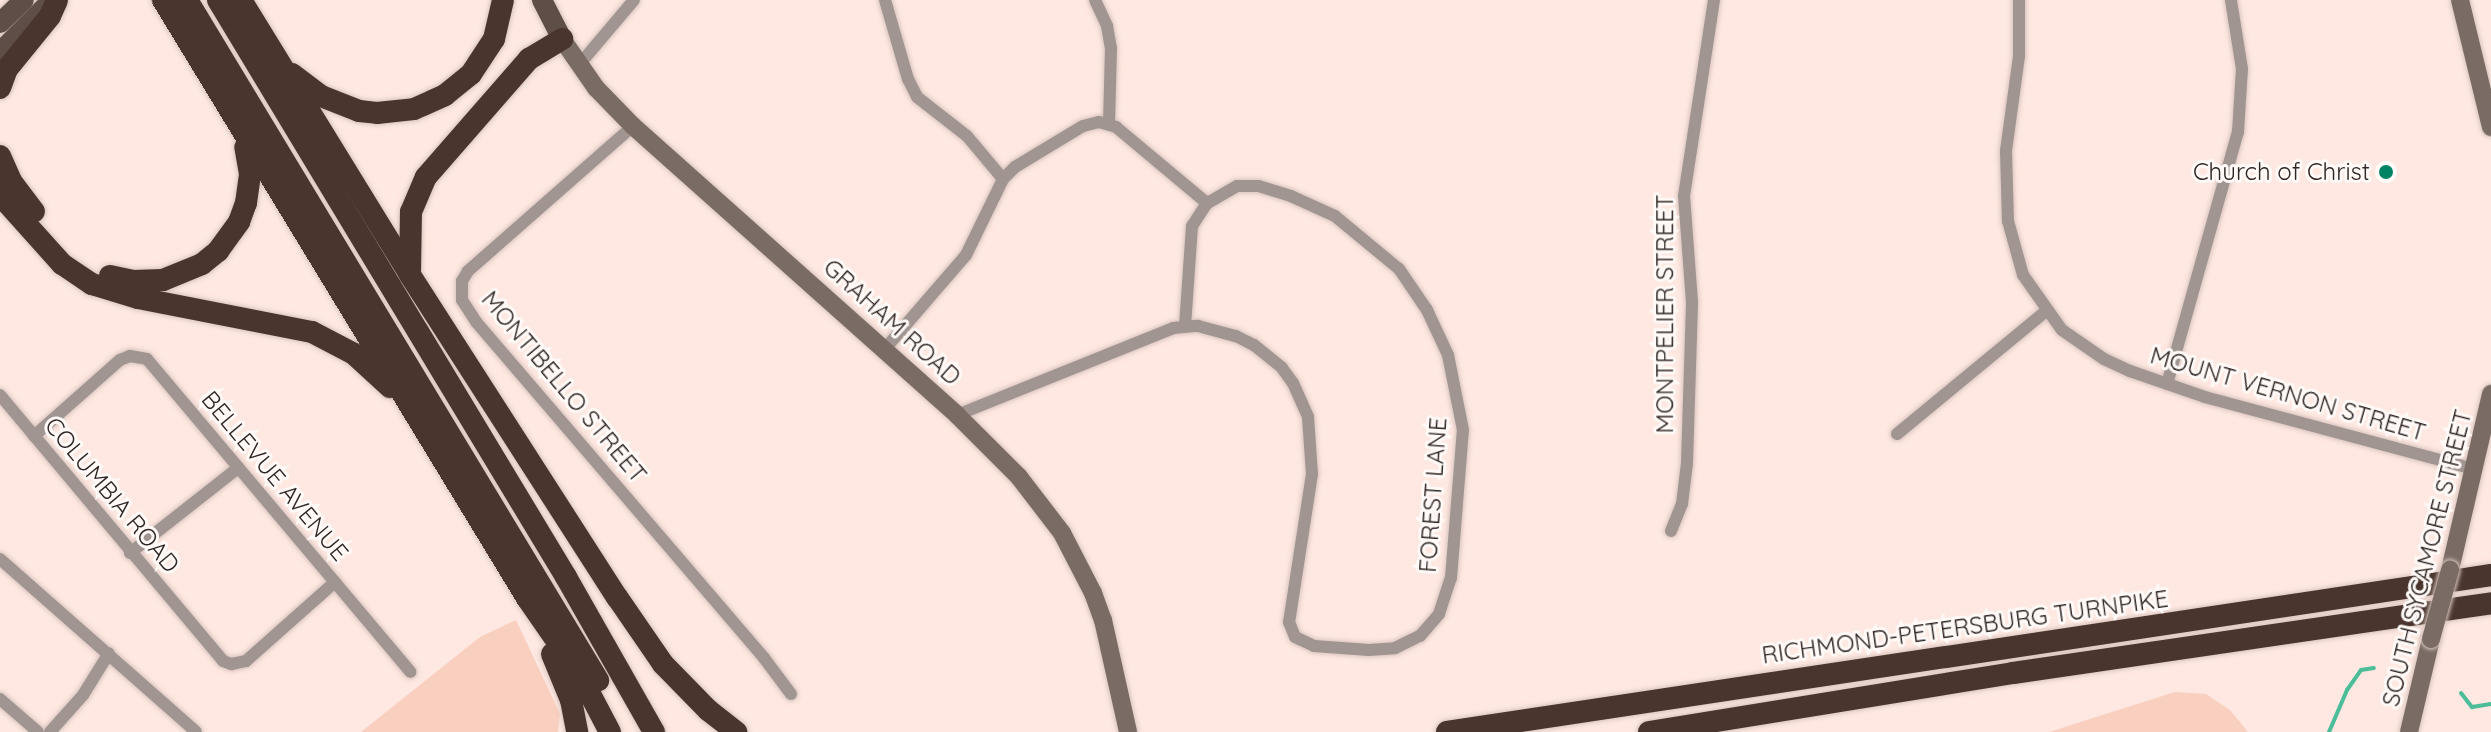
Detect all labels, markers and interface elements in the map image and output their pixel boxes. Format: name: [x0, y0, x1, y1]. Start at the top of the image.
place label: Church of Christ: [2193, 158, 2370, 186]
marker: Church of Christ: [2377, 163, 2395, 181]
street label: MONTPELIER STREET: [1651, 195, 1679, 433]
street label: GRAHAM ROAD: [818, 253, 966, 391]
street label: MONTIBELLO STREET: [475, 285, 653, 489]
street label: MOUNT VERNON STREET: [2147, 341, 2429, 447]
street label: BELLEVUE AVENUE: [196, 385, 354, 567]
street label: SOUTH SYCAMORE STREET: [2376, 407, 2478, 709]
street label: COLUMBIA ROAD: [39, 411, 185, 579]
street label: FOREST LANE: [1413, 416, 1453, 574]
street label: RICHMOND-PETERSBURG TURNPIKE: [1760, 584, 2170, 670]

